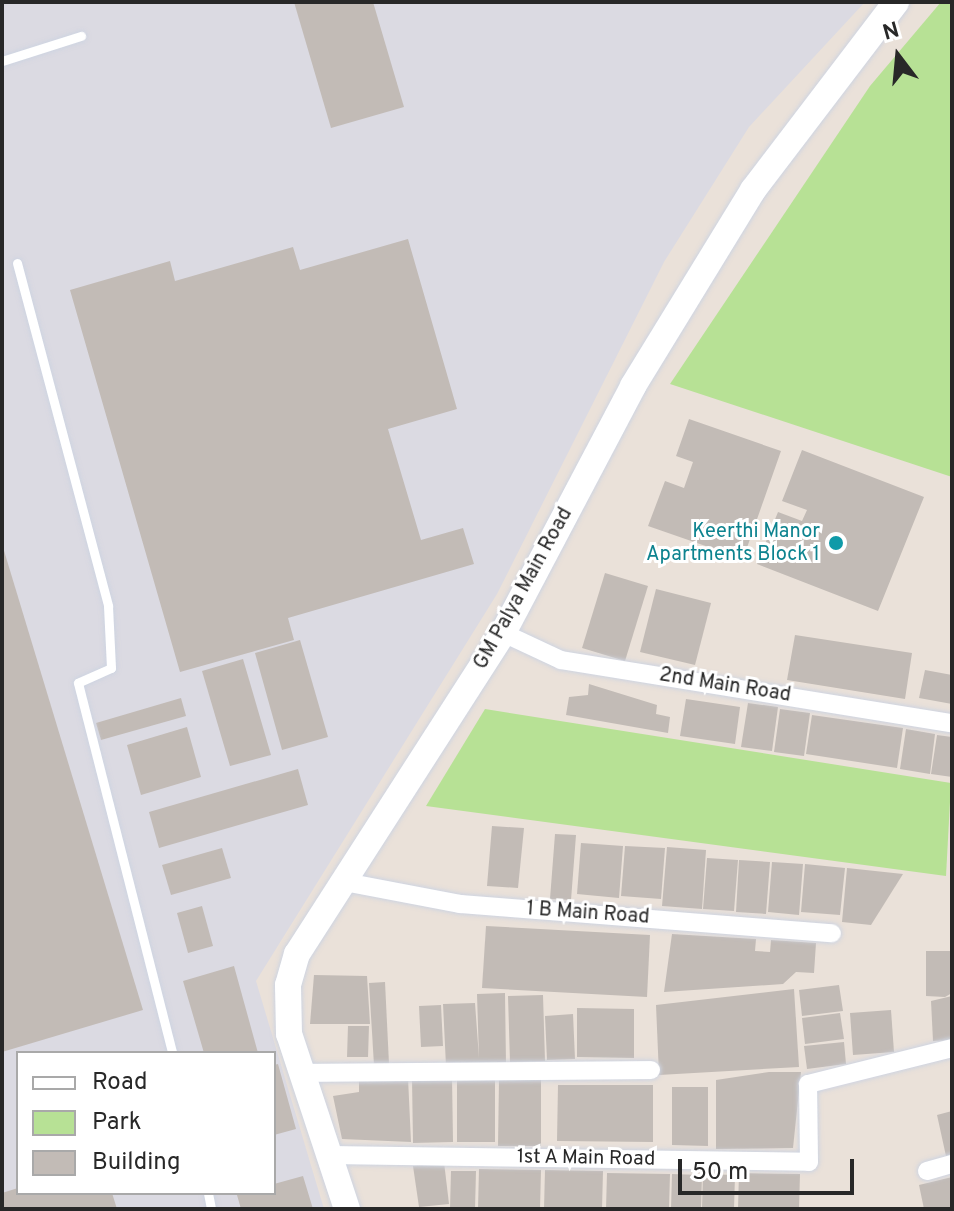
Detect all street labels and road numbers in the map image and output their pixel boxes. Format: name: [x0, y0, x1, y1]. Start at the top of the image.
street label: GM Palya Main Road: [470, 504, 578, 674]
street label: 2nd Main Road: [657, 664, 793, 708]
street label: 1 B Main Road: [526, 898, 650, 930]
street label: 1st A Main Road: [516, 1146, 656, 1172]

